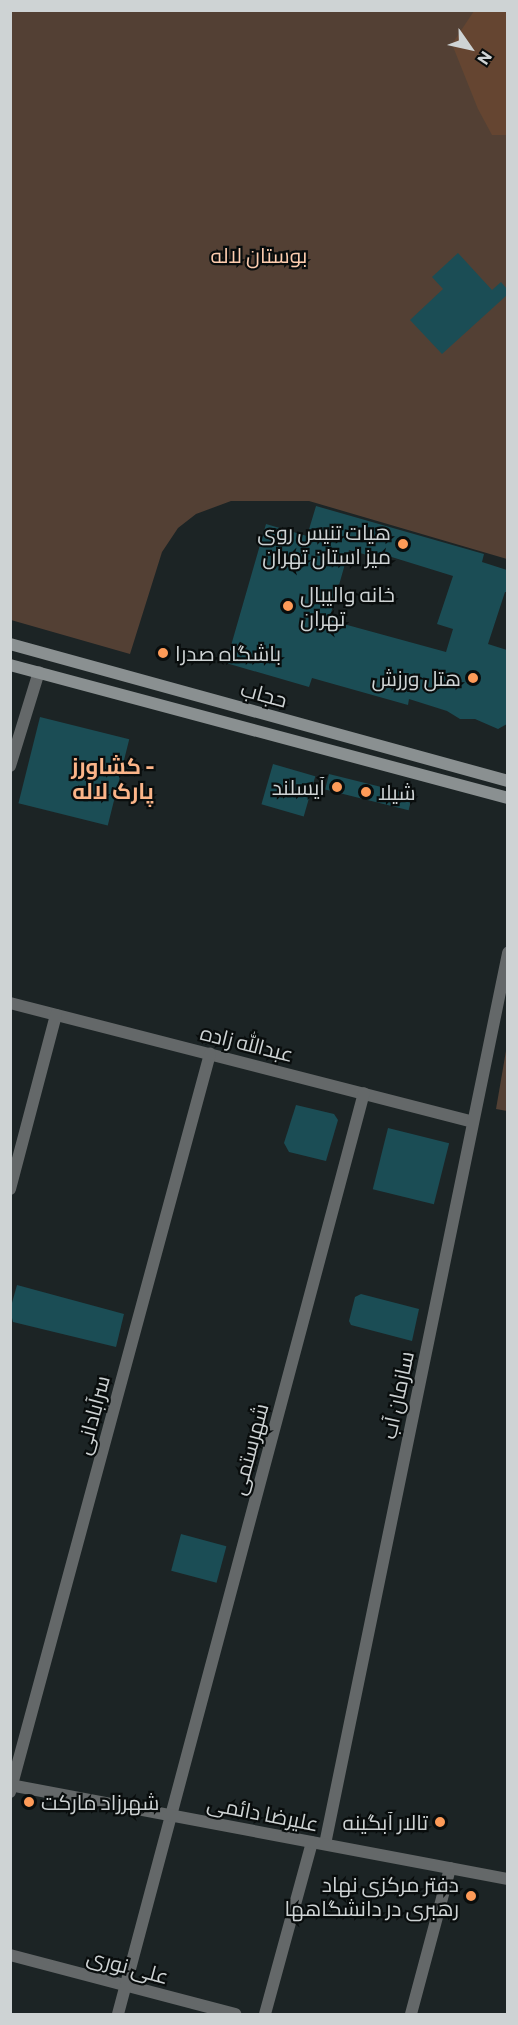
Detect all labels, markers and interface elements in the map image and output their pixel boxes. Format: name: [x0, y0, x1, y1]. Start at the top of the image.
north arrow: [440, 18, 500, 78]
text: N: [474, 48, 497, 69]
park label: بوستان لاله: [211, 242, 307, 268]
place label: هیات تنیس روی میز استان تهران: [257, 519, 391, 569]
marker: هیات تنیس روی میز استان تهران: [396, 537, 410, 551]
place label: خانه والیبال تهران: [300, 581, 395, 631]
marker: خانه والیبال تهران: [281, 599, 295, 613]
place label: باشگاه صدرا: [175, 640, 281, 666]
marker: باشگاه صدرا: [156, 646, 170, 660]
place label: هتل ورزش: [371, 665, 461, 691]
marker: هتل ورزش: [466, 671, 480, 685]
street label: حجاب: [238, 676, 290, 712]
district label: کشاورز - پارک لاله: [71, 752, 155, 804]
place label: آیسلند: [272, 774, 325, 800]
place label: شیلا: [378, 779, 416, 805]
marker: آیسلند: [330, 780, 344, 794]
marker: شیلا: [359, 785, 373, 799]
street label: عبدالله زاده: [198, 1019, 296, 1067]
street label: سازمان آب: [375, 1349, 419, 1441]
street label: سرآبادانی: [69, 1373, 115, 1457]
street label: شهرستمی: [225, 1400, 273, 1498]
place label: شهرزاد مارکت: [41, 1789, 159, 1815]
street label: علیرضا دائمی: [205, 1790, 321, 1836]
marker: شهرزاد مارکت: [22, 1795, 36, 1809]
place label: تالار آبگینه: [343, 1809, 428, 1835]
marker: تالار آبگینه: [433, 1815, 447, 1829]
place label: دفتر مرکزی نهاد رهبری در دانشگاهها: [284, 1871, 459, 1921]
marker: دفتر مرکزی نهاد رهبری در دانشگاهها: [464, 1889, 478, 1903]
street label: علی نوری: [84, 1943, 172, 1989]

